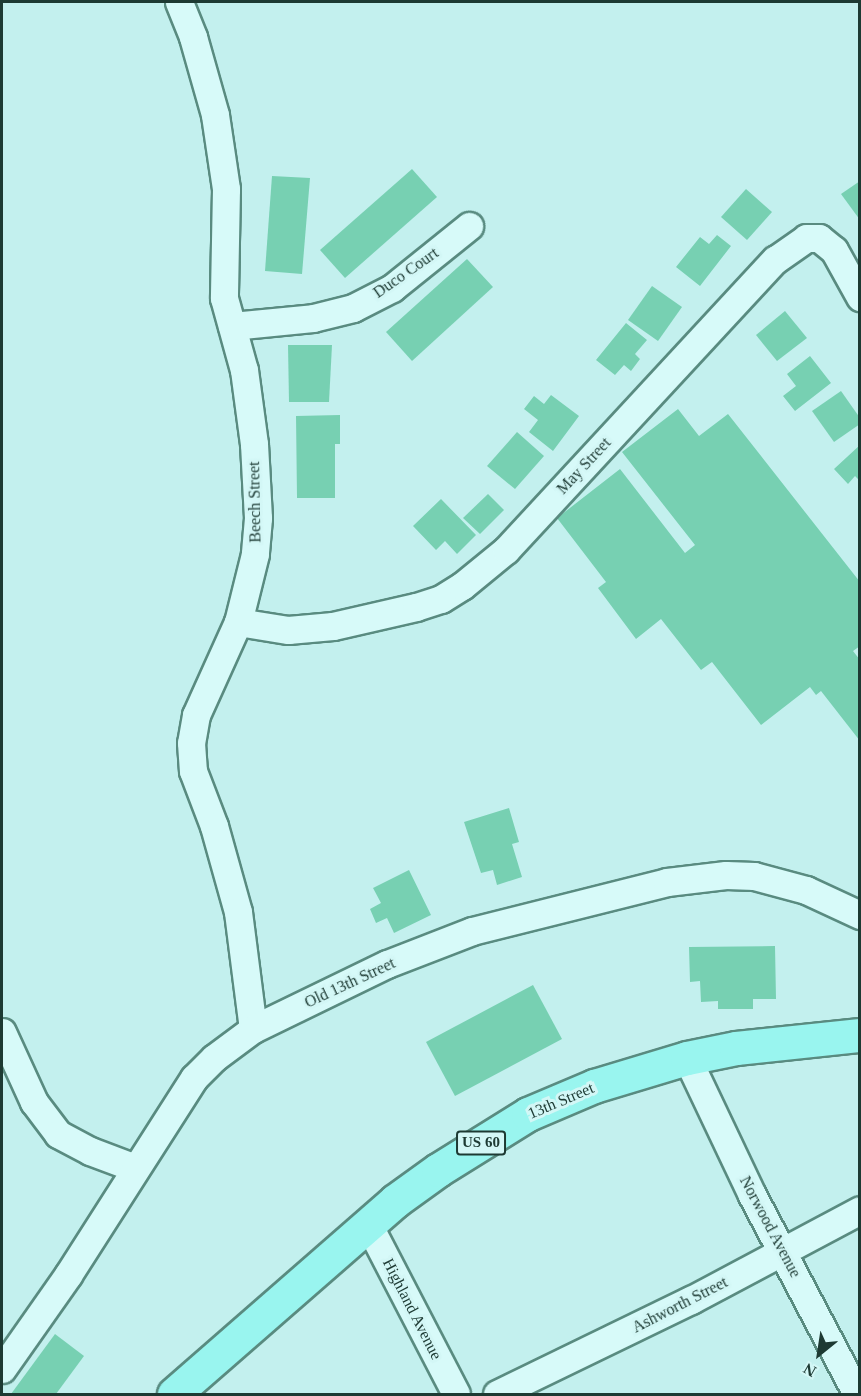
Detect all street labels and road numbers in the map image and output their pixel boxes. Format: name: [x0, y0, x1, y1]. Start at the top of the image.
street label: Duco Court: [370, 244, 442, 302]
street label: May Street: [553, 434, 615, 498]
street label: Beech Street: [245, 461, 265, 543]
street label: Old 13th Street: [302, 954, 398, 1012]
street label: 13th Street: [525, 1079, 597, 1123]
road number: US 60: [456, 1131, 506, 1155]
street label: Norwood Avenue: [735, 1173, 805, 1281]
street label: Highland Avenue: [378, 1255, 446, 1363]
street label: Ashworth Street: [629, 1273, 731, 1337]

